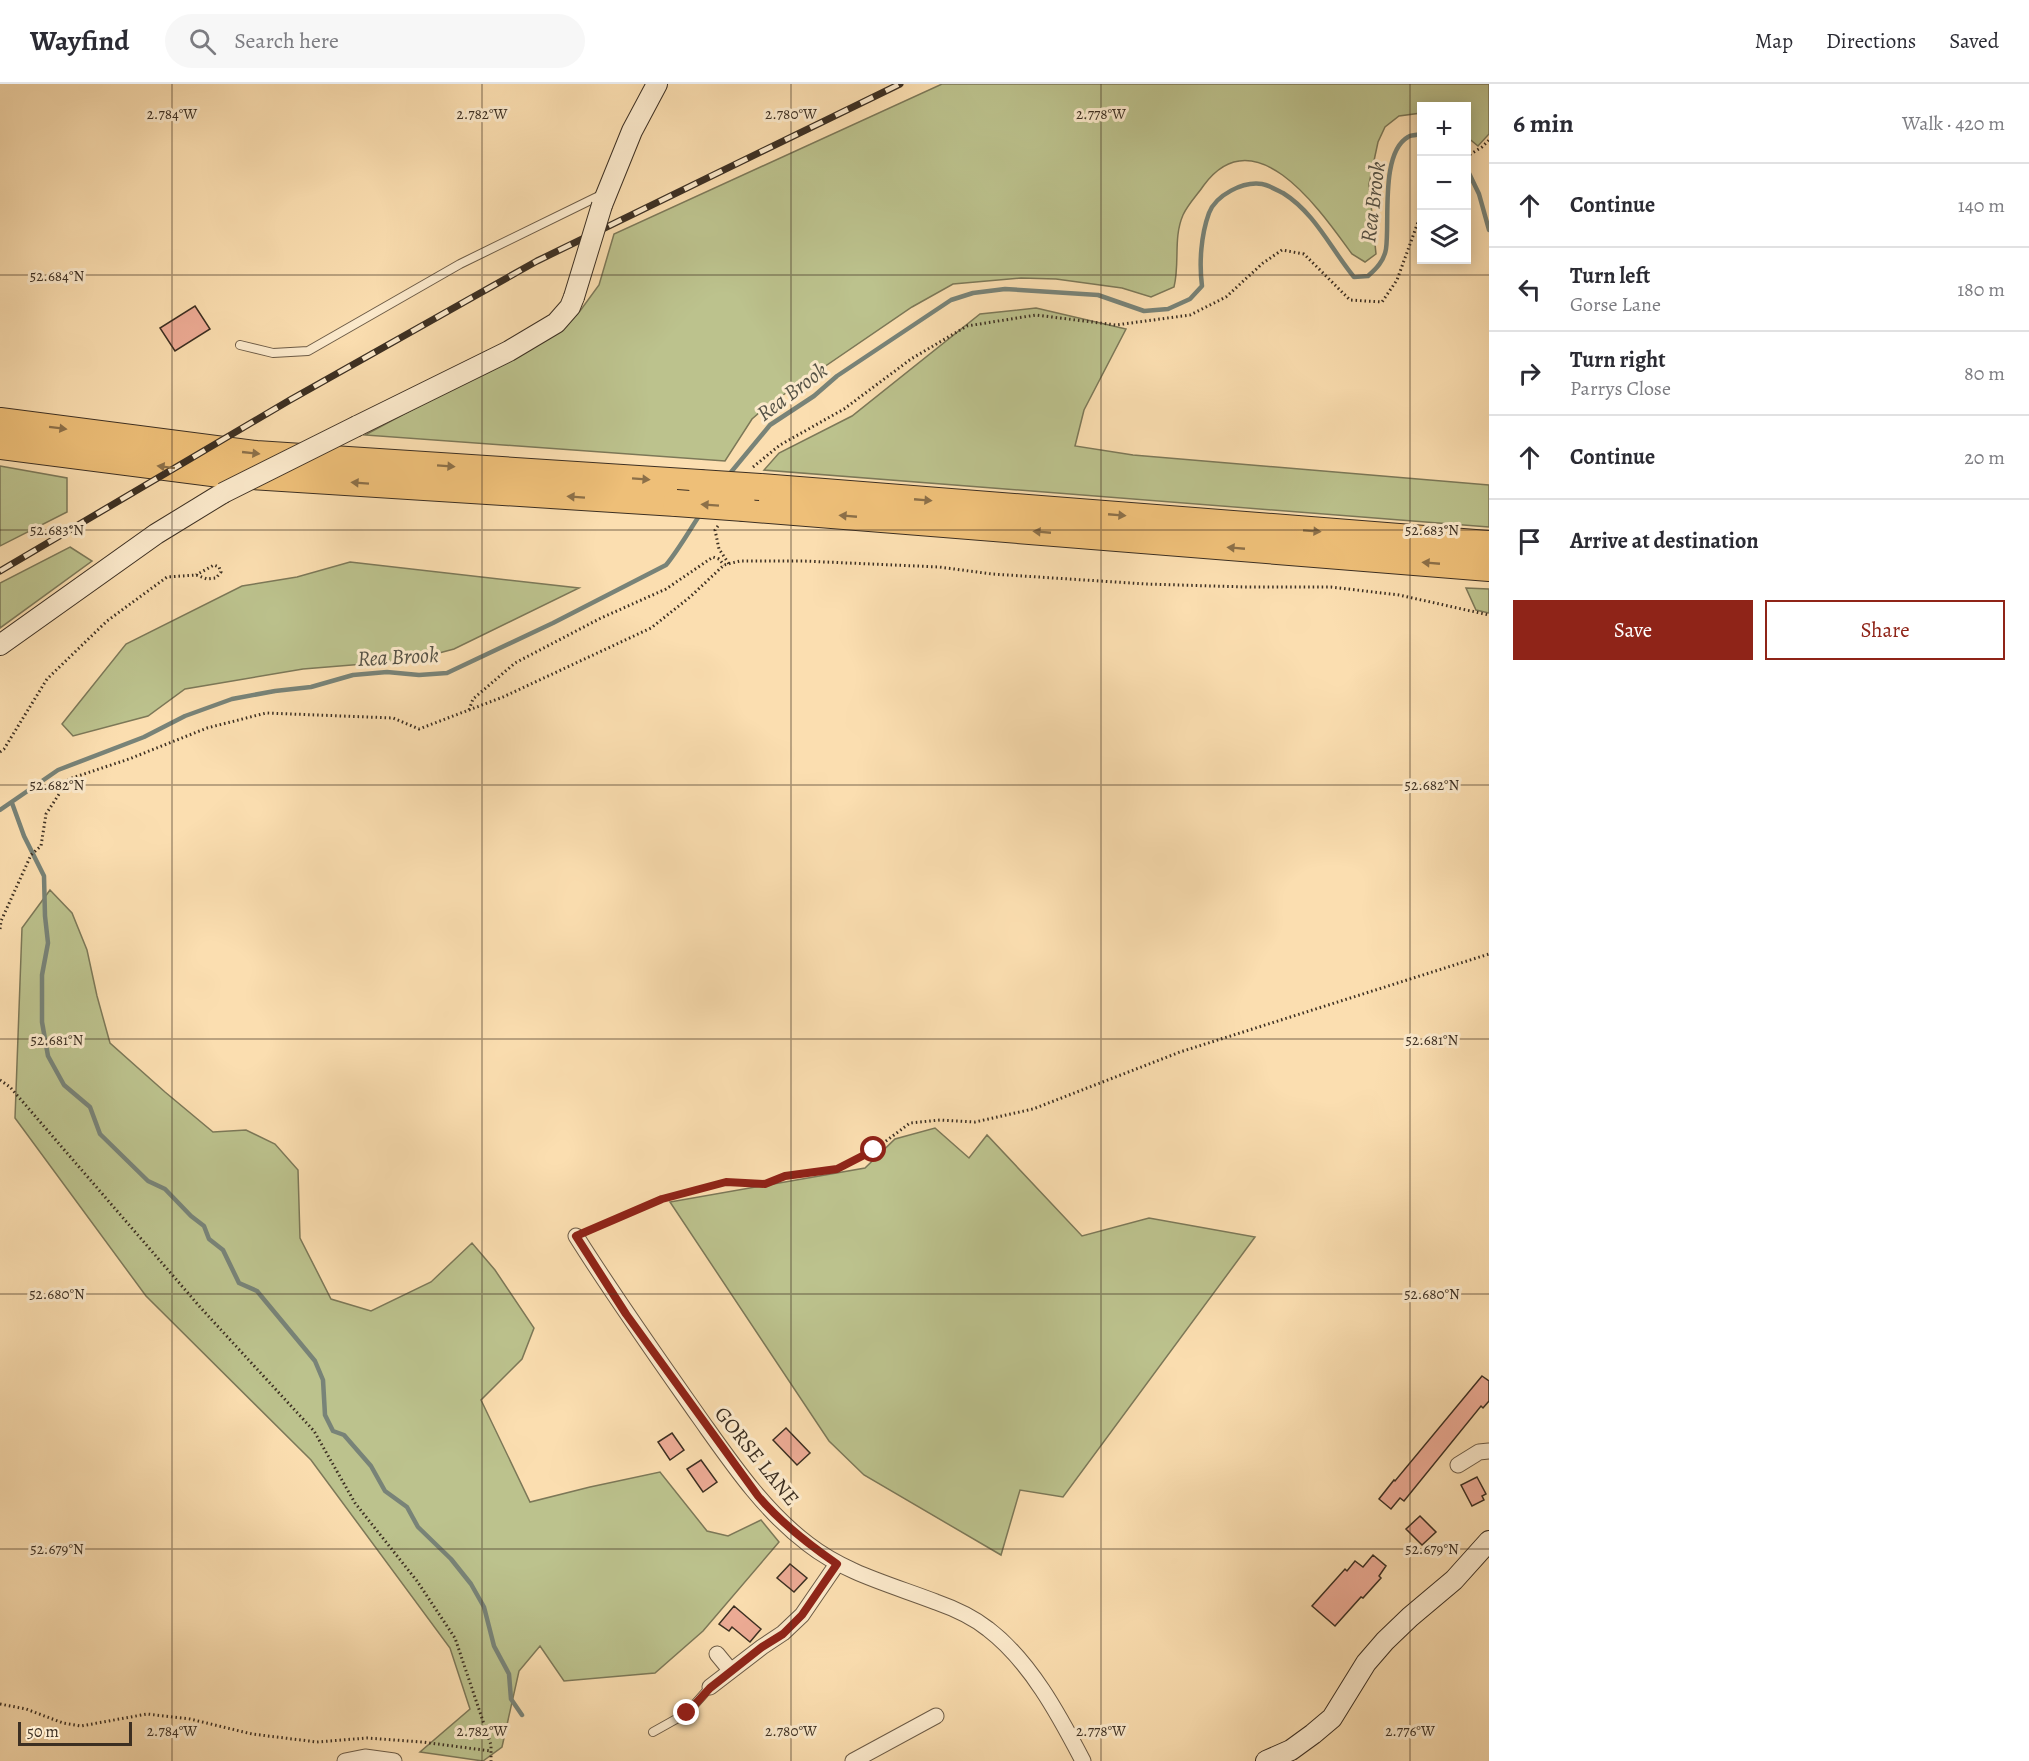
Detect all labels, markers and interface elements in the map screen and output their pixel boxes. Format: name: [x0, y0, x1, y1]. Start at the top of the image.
search box: [165, 14, 585, 68]
text: Wayfind: [30, 22, 129, 60]
icon: search: [186, 25, 219, 58]
text: Search here: [234, 26, 339, 56]
text: Map: [1755, 27, 1793, 55]
text: Directions: [1826, 27, 1916, 55]
text: Saved: [1949, 27, 1999, 55]
map controls: [1417, 102, 1471, 264]
button: +: [1417, 102, 1471, 156]
text: 2.784°W: [147, 104, 197, 124]
text: 2.782°W: [457, 104, 507, 124]
text: 2.780°W: [765, 104, 817, 124]
text: 2.778°W: [1076, 104, 1126, 124]
text: 6 min: [1513, 106, 1574, 141]
text: Walk · 420 m: [1902, 110, 2005, 137]
button: −: [1417, 156, 1471, 210]
water label: Rea Brook: [1353, 160, 1393, 244]
icon: ahead: [1513, 189, 1546, 222]
text: Continue: [1570, 190, 1655, 220]
text: 140 m: [1958, 192, 2005, 219]
button: layers: [1417, 210, 1471, 264]
text: Turn left: [1570, 261, 1650, 291]
text: 52.684°N: [30, 266, 84, 286]
icon: left: [1513, 273, 1546, 306]
text: 180 m: [1957, 276, 2005, 303]
text: Gorse Lane: [1570, 291, 1661, 318]
text: Turn right: [1570, 345, 1666, 375]
water label: Rea Brook: [750, 355, 834, 428]
icon: right: [1513, 357, 1546, 390]
text: 80 m: [1964, 360, 2005, 387]
text: Parrys Close: [1570, 375, 1671, 402]
one-way arrow: [49, 424, 68, 433]
icon: ahead: [1513, 441, 1546, 474]
text: Continue: [1570, 442, 1655, 472]
text: 20 m: [1964, 444, 2005, 471]
one-way arrow: [242, 448, 261, 458]
one-way arrow: [437, 461, 456, 470]
one-way arrow: [156, 462, 175, 472]
one-way arrow: [631, 474, 650, 484]
one-way arrow: [351, 478, 370, 488]
one-way arrow: [566, 492, 585, 502]
one-way arrow: [913, 495, 932, 505]
one-way arrow: [700, 501, 719, 510]
one-way arrow: [1108, 510, 1127, 520]
one-way arrow: [838, 511, 857, 521]
text: 52.683°N: [30, 520, 84, 540]
text: 52.683°N: [1405, 520, 1459, 540]
icon: arrive: [1513, 525, 1546, 558]
one-way arrow: [1302, 526, 1321, 535]
text: Arrive at destination: [1570, 526, 1759, 556]
one-way arrow: [1032, 527, 1051, 537]
one-way arrow: [1227, 543, 1246, 553]
one-way arrow: [1421, 558, 1440, 568]
button: Save: [1513, 600, 1753, 660]
button: Share: [1765, 600, 2005, 660]
water label: Rea Brook: [357, 640, 440, 674]
text: 52.682°N: [30, 775, 85, 795]
text: 52.682°N: [1405, 775, 1460, 795]
text: 52.681°N: [31, 1030, 84, 1050]
text: 52.681°N: [1406, 1030, 1459, 1050]
route start: [860, 1136, 886, 1162]
text: 52.680°N: [29, 1284, 85, 1304]
text: 52.680°N: [1404, 1284, 1460, 1304]
street label: GORSE LANE: [708, 1401, 806, 1511]
text: 52.679°N: [30, 1539, 84, 1559]
text: 52.679°N: [1405, 1539, 1459, 1559]
route end: [673, 1699, 699, 1725]
scale bar: [18, 1719, 132, 1746]
text: 50 m: [27, 1721, 59, 1743]
text: 2.784°W: [147, 1721, 197, 1741]
text: 2.782°W: [457, 1721, 507, 1741]
text: 2.780°W: [765, 1721, 817, 1741]
text: 2.778°W: [1076, 1721, 1126, 1741]
text: 2.776°W: [1385, 1721, 1435, 1741]

